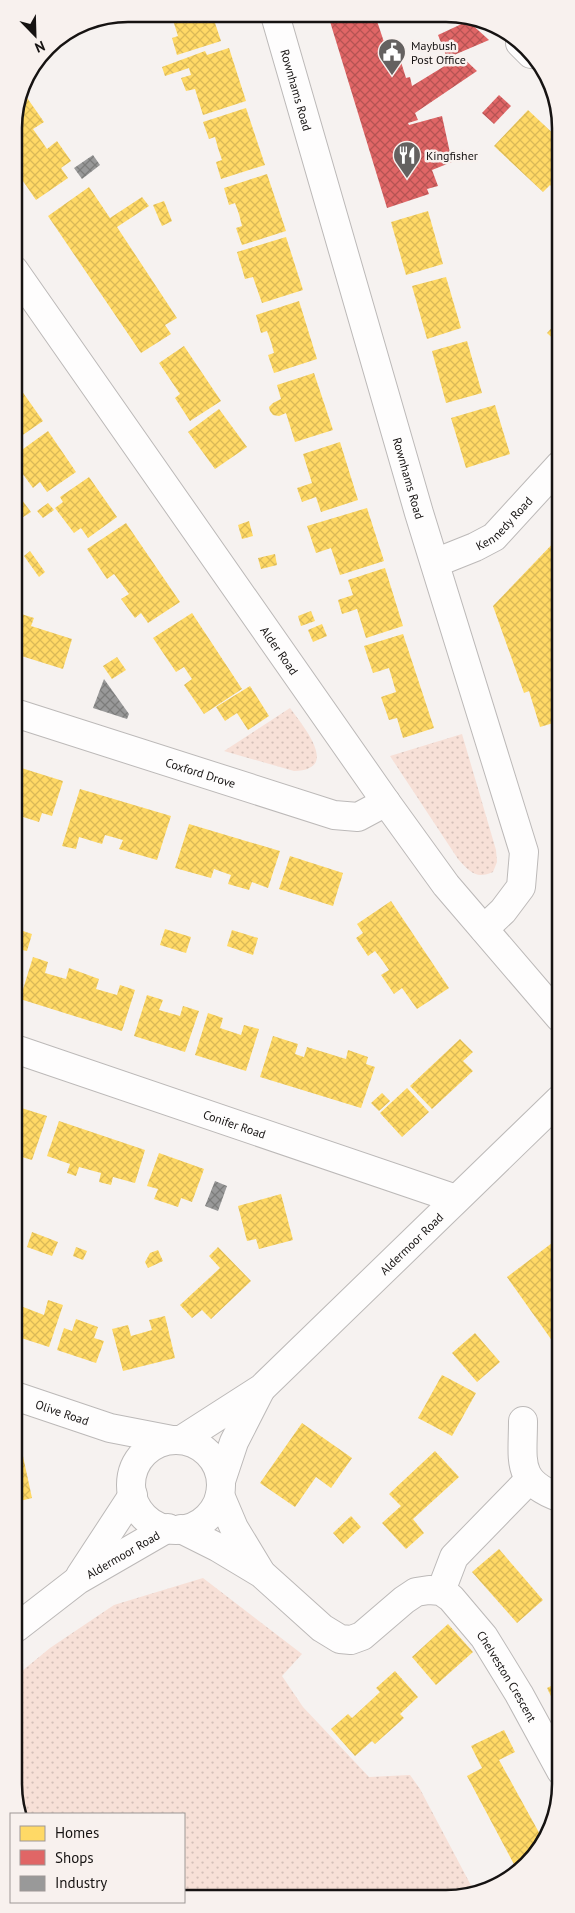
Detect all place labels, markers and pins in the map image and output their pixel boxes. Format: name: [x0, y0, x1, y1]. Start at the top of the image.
public building icon: Maybush Post Office: [377, 37, 407, 76]
place label: Maybush Post Office: [411, 38, 466, 67]
restaurant icon: Kingfisher: [392, 140, 422, 179]
place label: Kingfisher: [426, 148, 478, 163]

